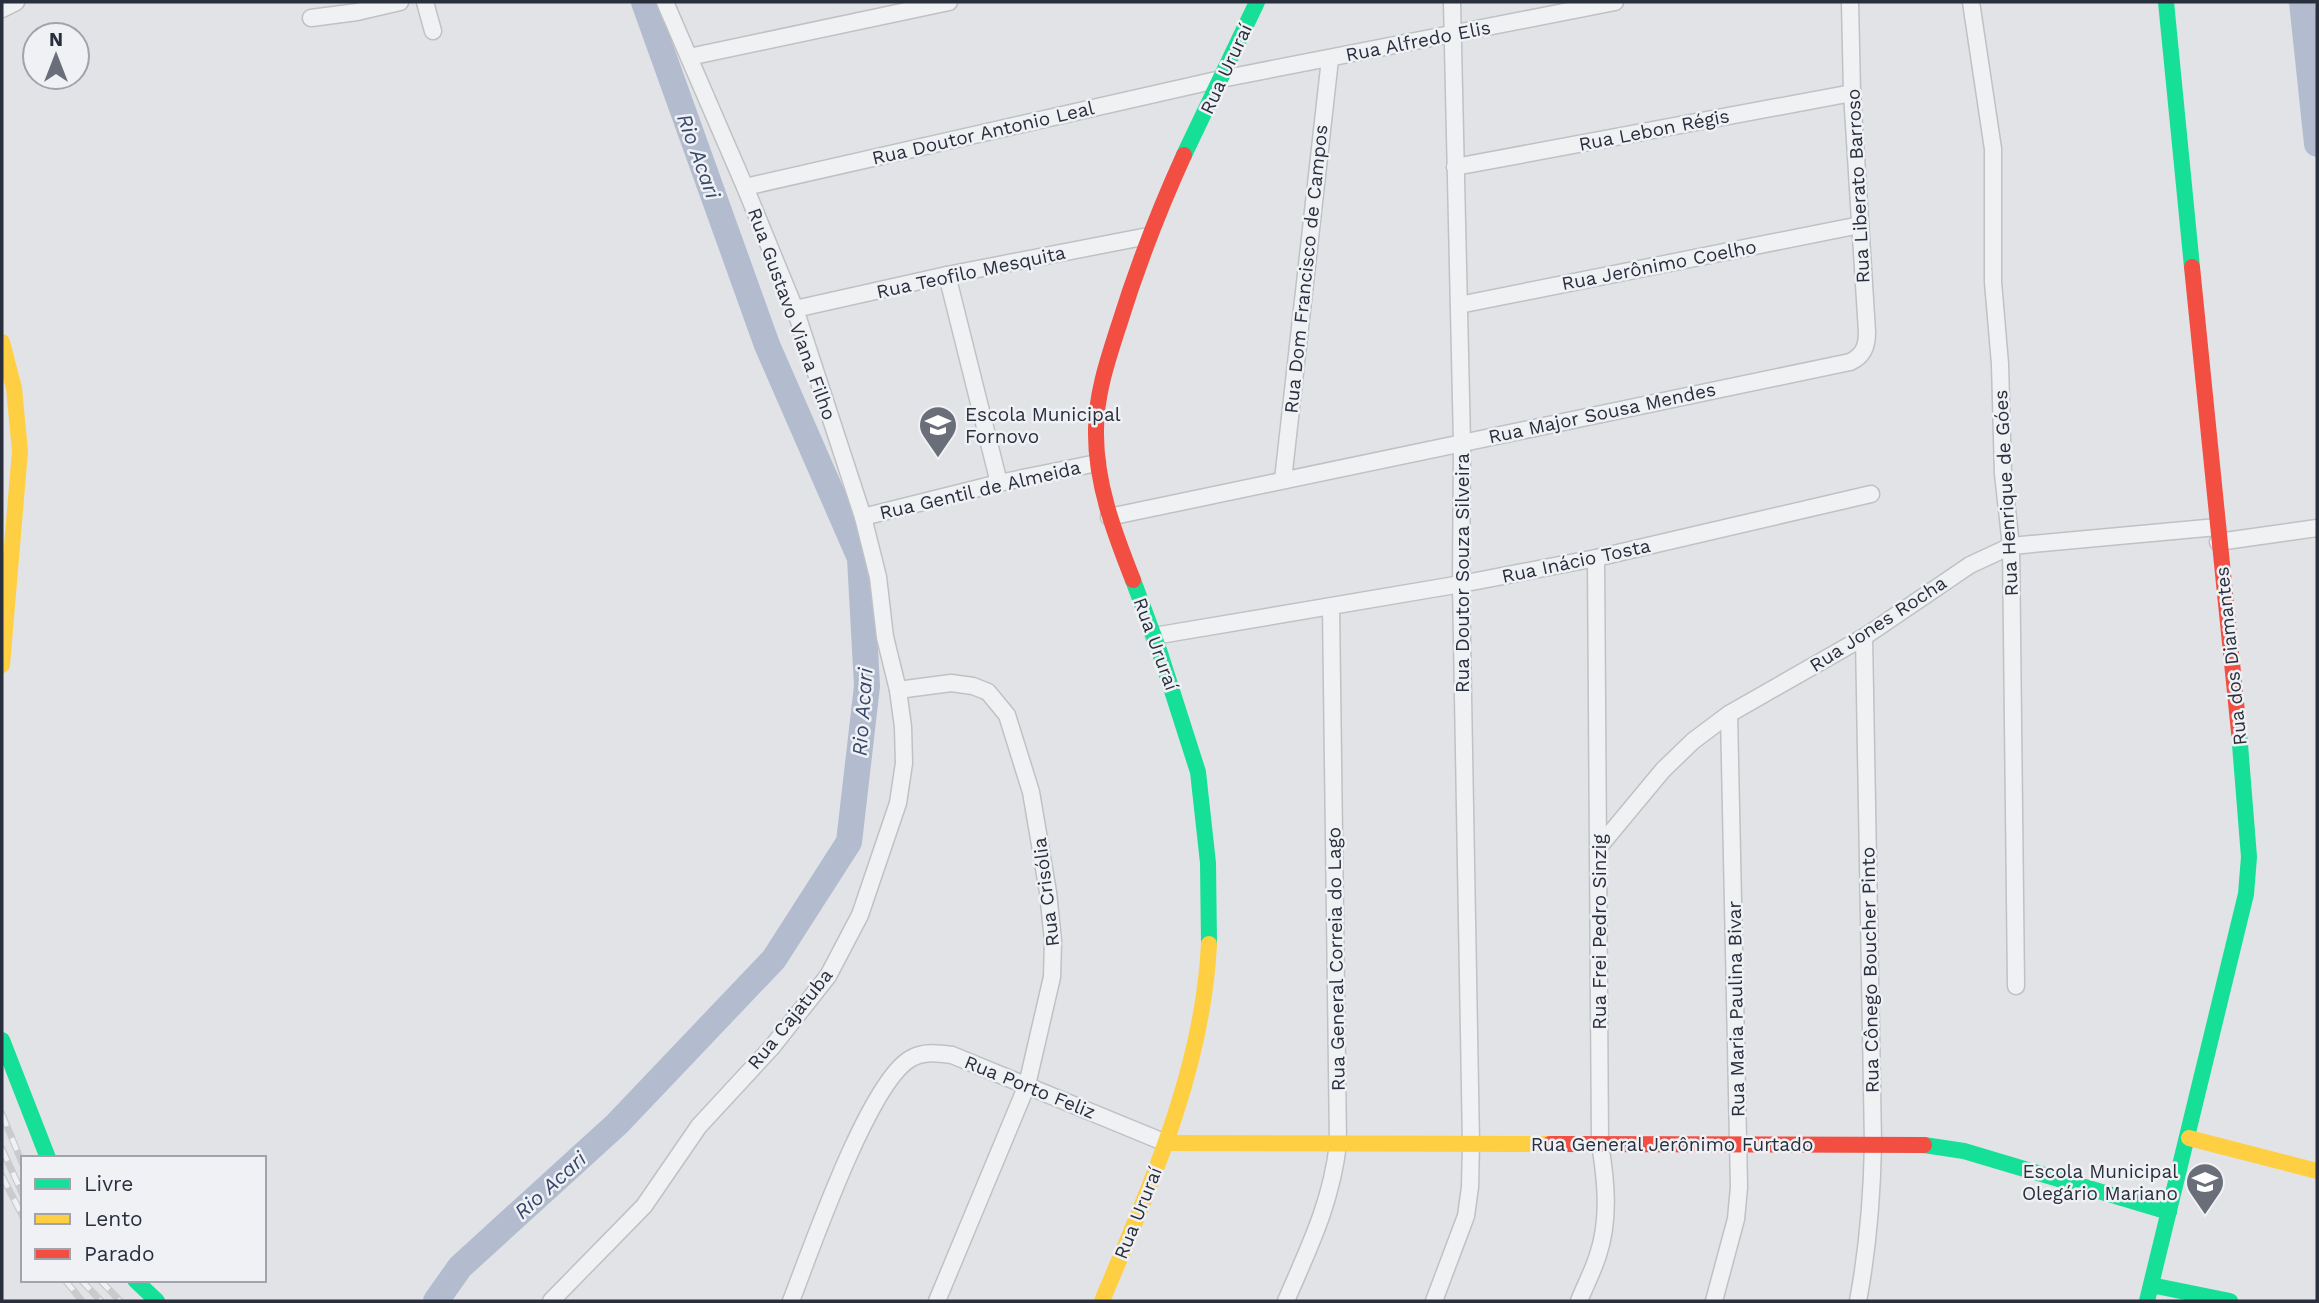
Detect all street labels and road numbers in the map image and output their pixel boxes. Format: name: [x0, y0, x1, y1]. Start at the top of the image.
street label: Rua Alfredo Elis: [1344, 16, 1492, 66]
street label: Rua Ururaí: [1195, 20, 1257, 118]
street label: Rua Liberato Barroso: [1841, 88, 1875, 284]
street label: Rua Doutor Antonio Leal: [870, 96, 1096, 170]
street label: Rua Lebon Régis: [1577, 104, 1731, 156]
street label: Rua Dom Francisco de Campos: [1279, 123, 1333, 415]
street label: Rua Gustavo Viana Filho: [743, 205, 841, 423]
street label: Rua Jerônimo Coelho: [1560, 235, 1758, 295]
street label: Rua Teofilo Mesquita: [874, 241, 1068, 303]
street label: Rua Major Sousa Mendes: [1486, 378, 1718, 448]
street label: Rua Henrique de Góes: [1989, 389, 2023, 597]
street label: Rua Doutor Souza Silveira: [1451, 453, 1474, 693]
street label: Rua Gentil de Almeida: [877, 456, 1083, 524]
street label: Rua Inácio Tosta: [1499, 534, 1653, 588]
street label: Rua dos Diamantes: [2210, 565, 2252, 747]
street label: Rua Jones Rocha: [1805, 571, 1951, 677]
street label: Rua Ururaí: [1129, 594, 1183, 694]
street label: Rua General Correia do Lago: [1322, 827, 1350, 1091]
street label: Rua Frei Pedro Sinzig: [1588, 833, 1611, 1030]
street label: Rua Crisólia: [1028, 836, 1064, 948]
street label: Rua Cônego Boucher Pinto: [1856, 847, 1884, 1093]
street label: Rua Maria Paulina Bivar: [1723, 900, 1749, 1117]
street label: Rua Cajatuba: [743, 964, 838, 1074]
street label: Rua Porto Feliz: [961, 1050, 1099, 1124]
street label: Rua General Jerônimo Furtado: [1531, 1133, 1813, 1156]
street label: Rua Ururaí: [1109, 1164, 1167, 1262]

